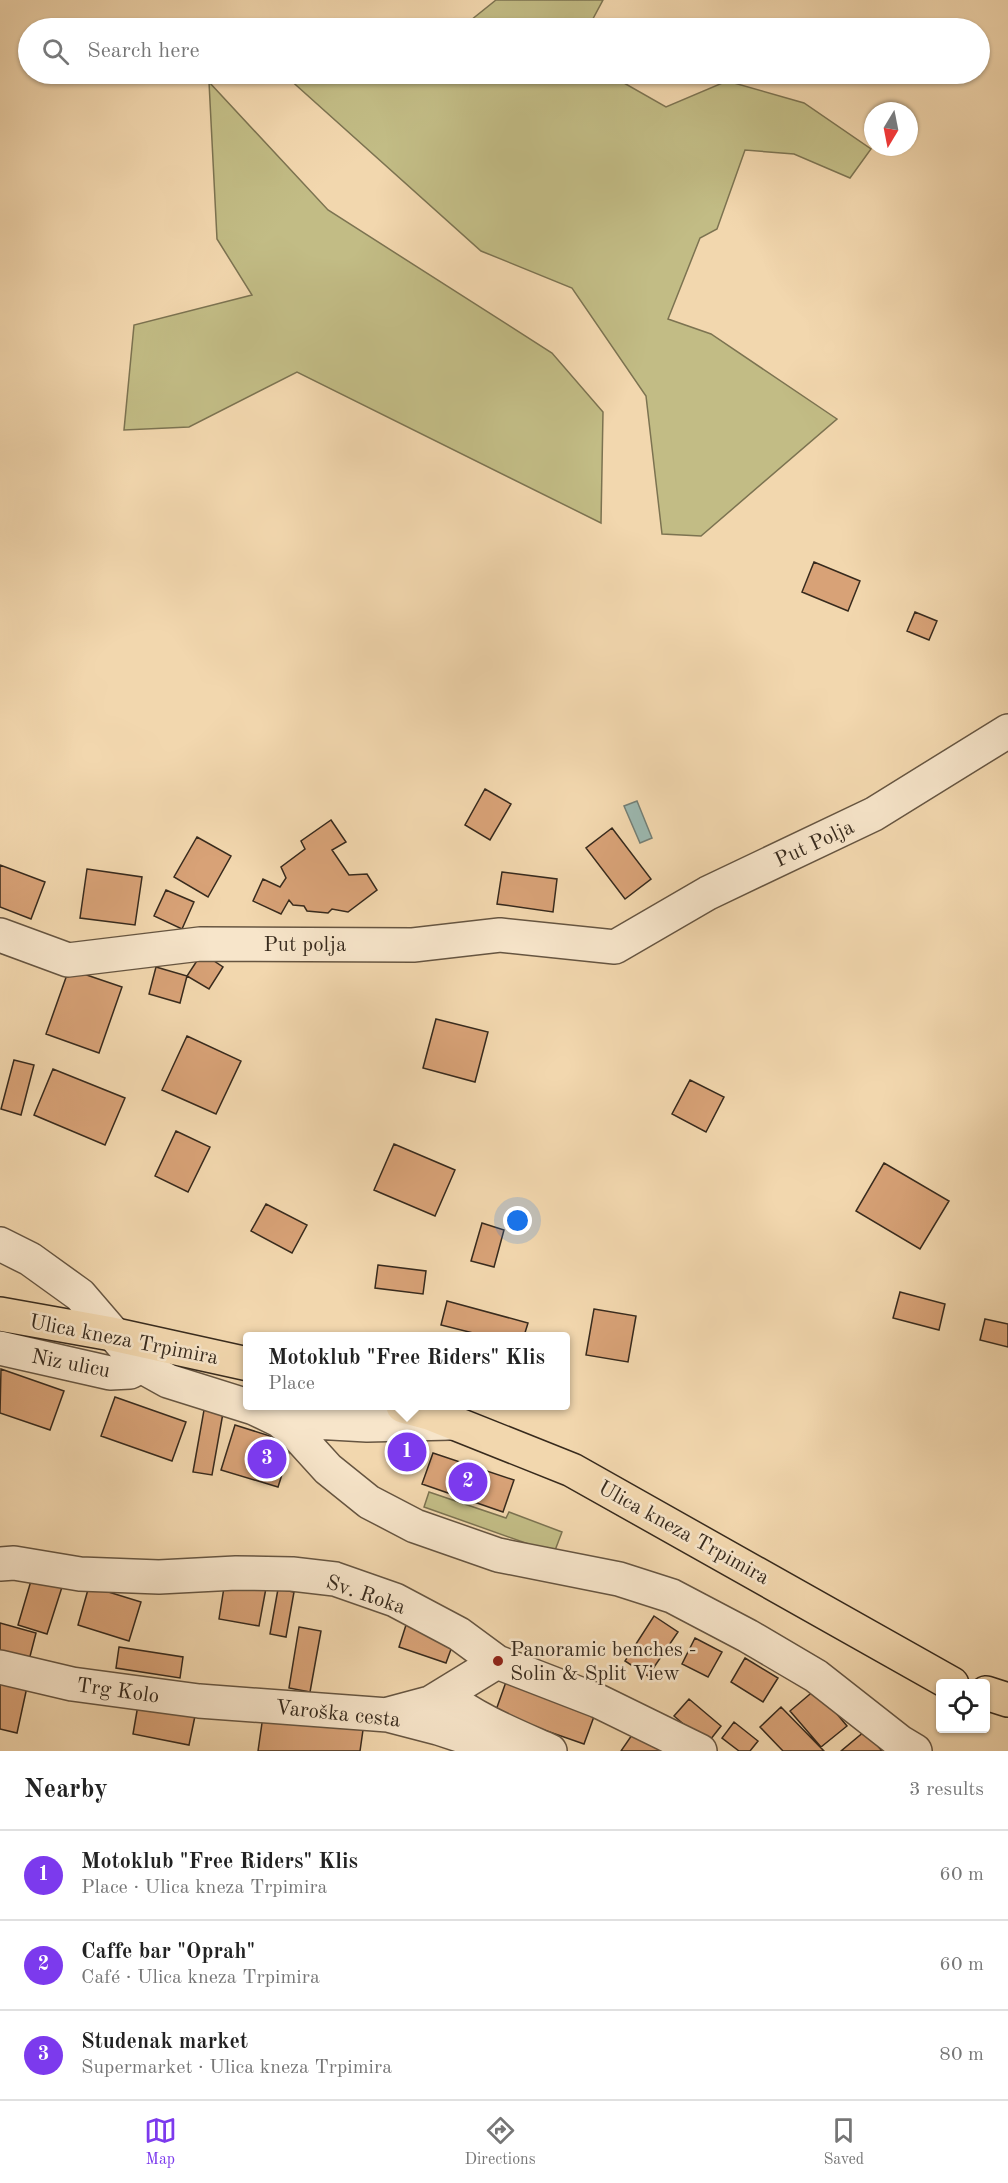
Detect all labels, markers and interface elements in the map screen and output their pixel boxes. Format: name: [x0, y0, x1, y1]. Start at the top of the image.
search box: [18, 18, 990, 84]
icon: search: [39, 35, 72, 68]
text: Search here: [87, 40, 200, 62]
north arrow: [864, 102, 918, 156]
street label: Put Polja: [772, 817, 858, 872]
street label: Put polja: [264, 935, 346, 956]
your location: [503, 1206, 532, 1235]
street label: Ulica kneza Trpimira: [27, 1312, 220, 1369]
popup: [243, 1332, 570, 1410]
street label: Niz ulicu: [29, 1347, 112, 1382]
text: Motoklub "Free Riders" Klis: [268, 1347, 545, 1369]
text: Place: [268, 1374, 315, 1394]
pin: 1: [388, 1430, 426, 1474]
pin: 3: [248, 1436, 286, 1482]
pin: 2: [448, 1460, 488, 1504]
street label: Ulica kneza Trpimira: [594, 1478, 772, 1589]
street label: Sv. Roka: [323, 1572, 408, 1619]
place label: Panoramic benches - Solin & Split View: [510, 1640, 697, 1685]
marker: Panoramic benches - Solin & Split View: [491, 1654, 505, 1668]
street label: Trg Kolo: [75, 1675, 160, 1708]
map controls: [936, 1679, 990, 1733]
button: locate: [936, 1679, 990, 1733]
street label: Varoška cesta: [274, 1697, 402, 1732]
text: Nearby: [24, 1777, 108, 1803]
text: 3 results: [909, 1780, 984, 1800]
text: Motoklub "Free Riders" Klis: [81, 1851, 358, 1873]
text: 1: [38, 1865, 49, 1885]
text: 60 m: [939, 1865, 984, 1885]
text: Place · Ulica kneza Trpimira: [81, 1878, 327, 1898]
text: Caffe bar "Oprah": [81, 1941, 255, 1963]
text: 2: [38, 1955, 49, 1975]
text: 60 m: [939, 1955, 984, 1975]
text: Café · Ulica kneza Trpimira: [81, 1968, 320, 1988]
text: Studenak market: [81, 2031, 248, 2053]
text: 3: [38, 2045, 49, 2065]
text: 80 m: [939, 2045, 984, 2065]
text: Supermarket · Ulica kneza Trpimira: [81, 2058, 392, 2078]
tab: Map: [144, 2114, 177, 2170]
tab: Directions: [465, 2114, 536, 2170]
tab: Saved: [823, 2114, 864, 2170]

